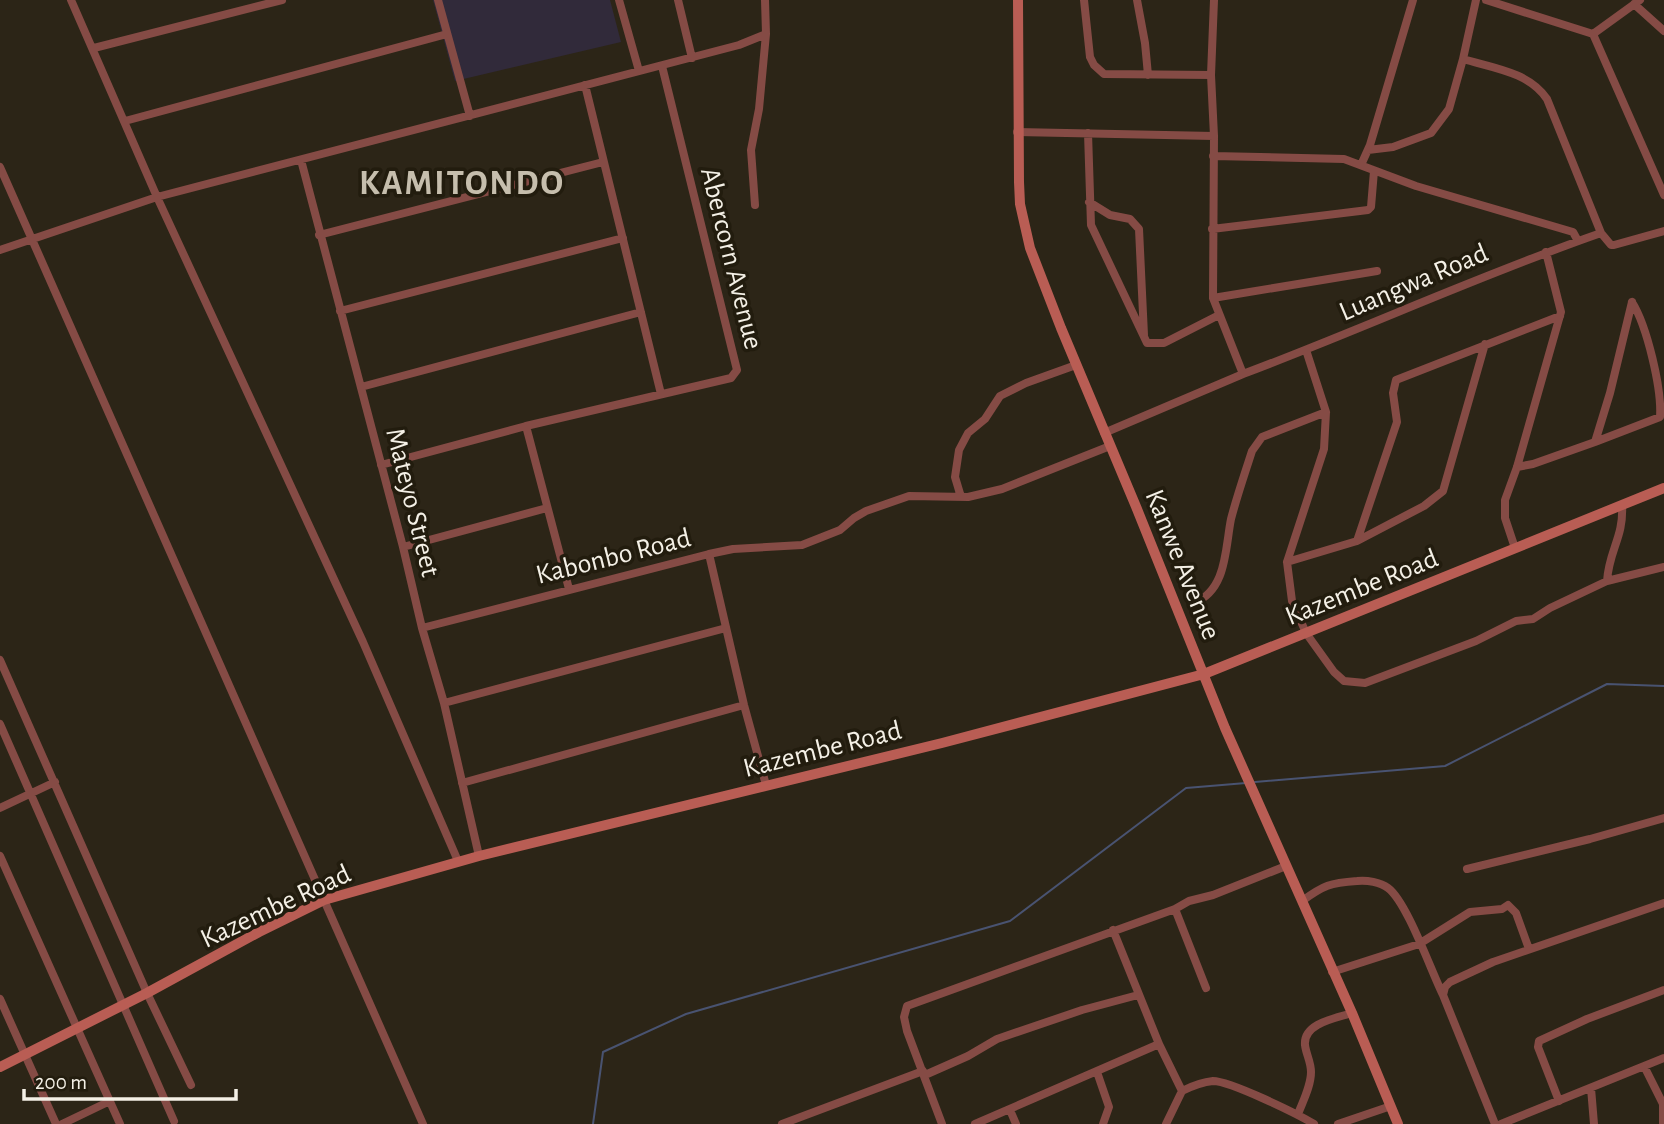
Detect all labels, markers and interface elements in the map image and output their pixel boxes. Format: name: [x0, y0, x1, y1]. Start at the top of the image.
street label: Abercorn Avenue: [695, 165, 767, 352]
district label: KAMITONDO: [359, 166, 565, 201]
street label: Luangwa Road: [1335, 239, 1492, 327]
street label: Mateyo Street: [380, 425, 444, 580]
street label: Kanwe Avenue: [1139, 486, 1225, 644]
street label: Kabonbo Road: [533, 524, 694, 590]
street label: Kazembe Road: [1281, 545, 1442, 631]
street label: Kazembe Road: [740, 717, 904, 783]
street label: Kazembe Road: [196, 860, 355, 954]
scale bar: [24, 1058, 236, 1102]
text: 200 m: [35, 1072, 87, 1093]

